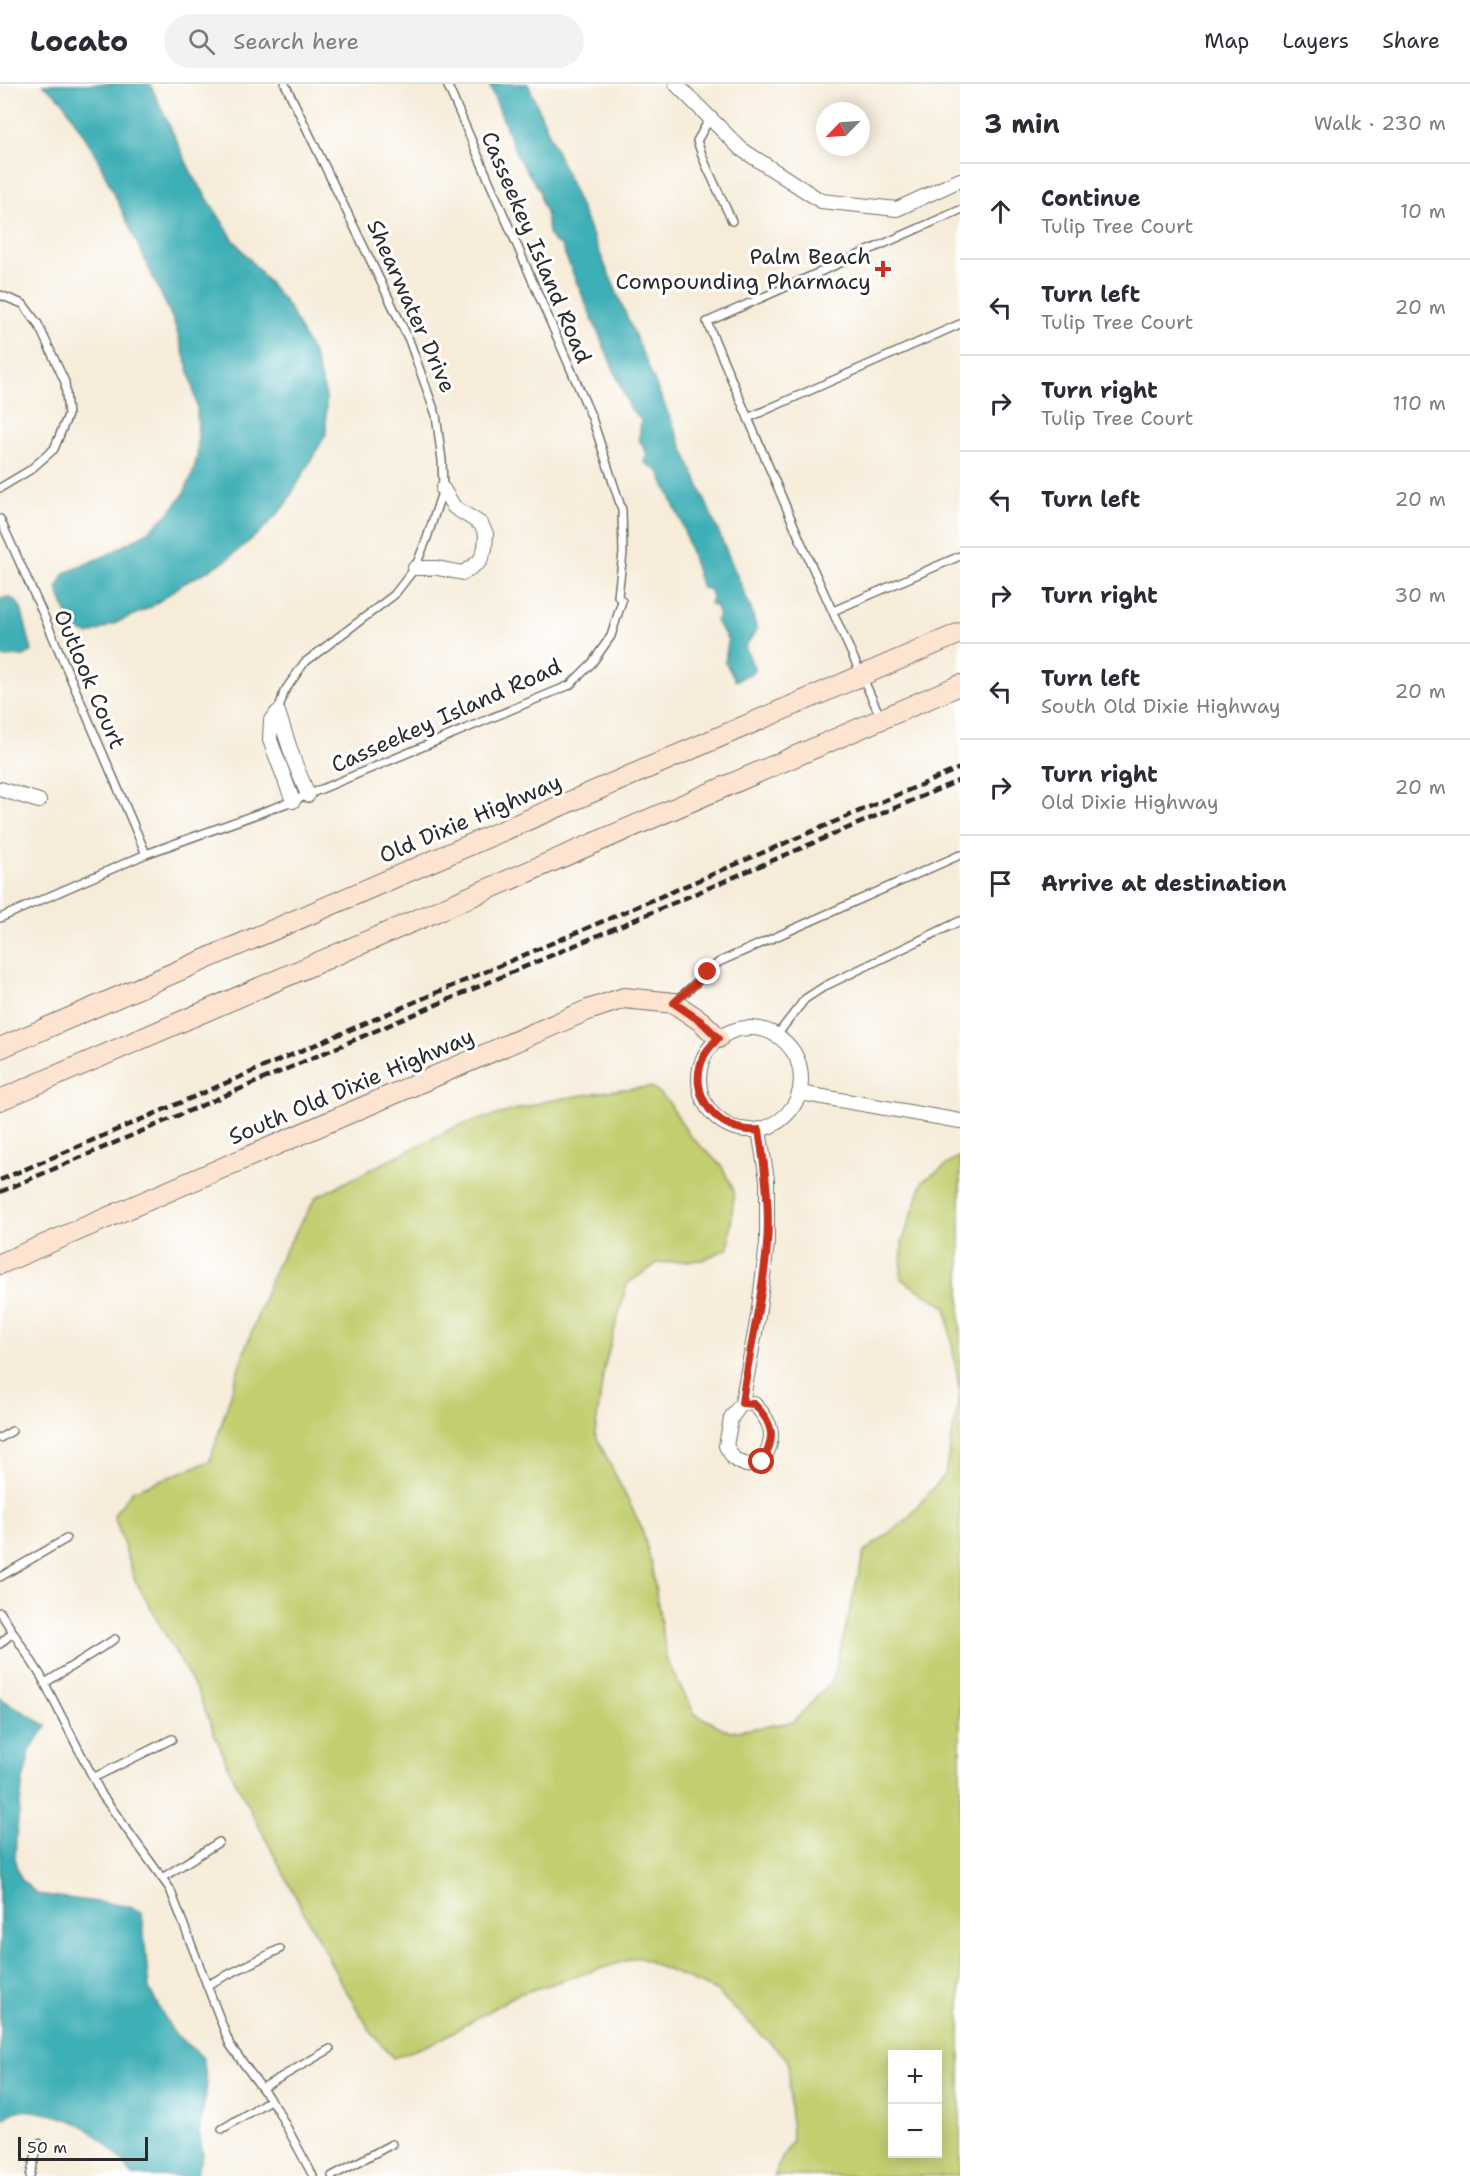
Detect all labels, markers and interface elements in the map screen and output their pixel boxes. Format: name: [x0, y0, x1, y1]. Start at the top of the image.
search box: [164, 14, 584, 68]
text: Locato: [30, 22, 128, 60]
icon: search: [185, 25, 218, 58]
text: Search here: [233, 27, 359, 56]
text: Map: [1204, 27, 1249, 55]
text: Layers: [1282, 27, 1349, 55]
text: Share: [1382, 27, 1440, 55]
north arrow: [816, 102, 870, 156]
text: 3 min: [984, 106, 1060, 141]
text: Walk · 230 m: [1314, 110, 1446, 136]
street label: Casseekey Island Road: [475, 127, 599, 368]
text: Continue: [1041, 184, 1141, 213]
icon: ahead: [984, 195, 1017, 228]
text: 10 m: [1400, 198, 1446, 224]
text: Tulip Tree Court: [1041, 213, 1194, 239]
street label: Shearwater Drive: [360, 215, 463, 397]
place label: Palm Beach Compounding Pharmacy: [616, 242, 871, 296]
marker: Palm Beach Compounding Pharmacy: [876, 262, 890, 276]
text: Turn left: [1041, 280, 1140, 309]
icon: left: [984, 291, 1017, 324]
text: 20 m: [1395, 294, 1446, 320]
text: Tulip Tree Court: [1041, 309, 1194, 335]
text: Turn right: [1041, 376, 1158, 405]
icon: right: [984, 387, 1017, 420]
text: 110 m: [1392, 390, 1446, 416]
text: Tulip Tree Court: [1041, 405, 1194, 431]
icon: left: [984, 483, 1017, 516]
text: Turn left: [1041, 485, 1140, 514]
text: 20 m: [1395, 486, 1446, 512]
icon: right: [984, 579, 1017, 612]
text: Turn right: [1041, 581, 1158, 610]
text: 30 m: [1394, 582, 1446, 608]
street label: Outlook Court: [47, 605, 132, 753]
street label: Casseekey Island Road: [326, 652, 566, 779]
text: Turn left: [1041, 664, 1140, 693]
icon: left: [984, 675, 1017, 708]
text: 20 m: [1395, 678, 1446, 704]
text: South Old Dixie Highway: [1041, 693, 1281, 719]
text: Turn right: [1041, 760, 1158, 789]
street label: Old Dixie Highway: [375, 767, 566, 870]
icon: right: [984, 771, 1017, 804]
text: 20 m: [1395, 774, 1446, 800]
text: Old Dixie Highway: [1041, 789, 1218, 815]
icon: arrive: [984, 867, 1017, 900]
text: Arrive at destination: [1041, 869, 1287, 898]
route end: [694, 958, 720, 984]
street label: South Old Dixie Highway: [224, 1022, 478, 1151]
route start: [748, 1448, 774, 1474]
map controls: [888, 2050, 942, 2158]
button: +: [888, 2050, 942, 2104]
button: −: [888, 2104, 942, 2158]
scale bar: [18, 2134, 148, 2162]
text: 50 m: [27, 2137, 67, 2158]

